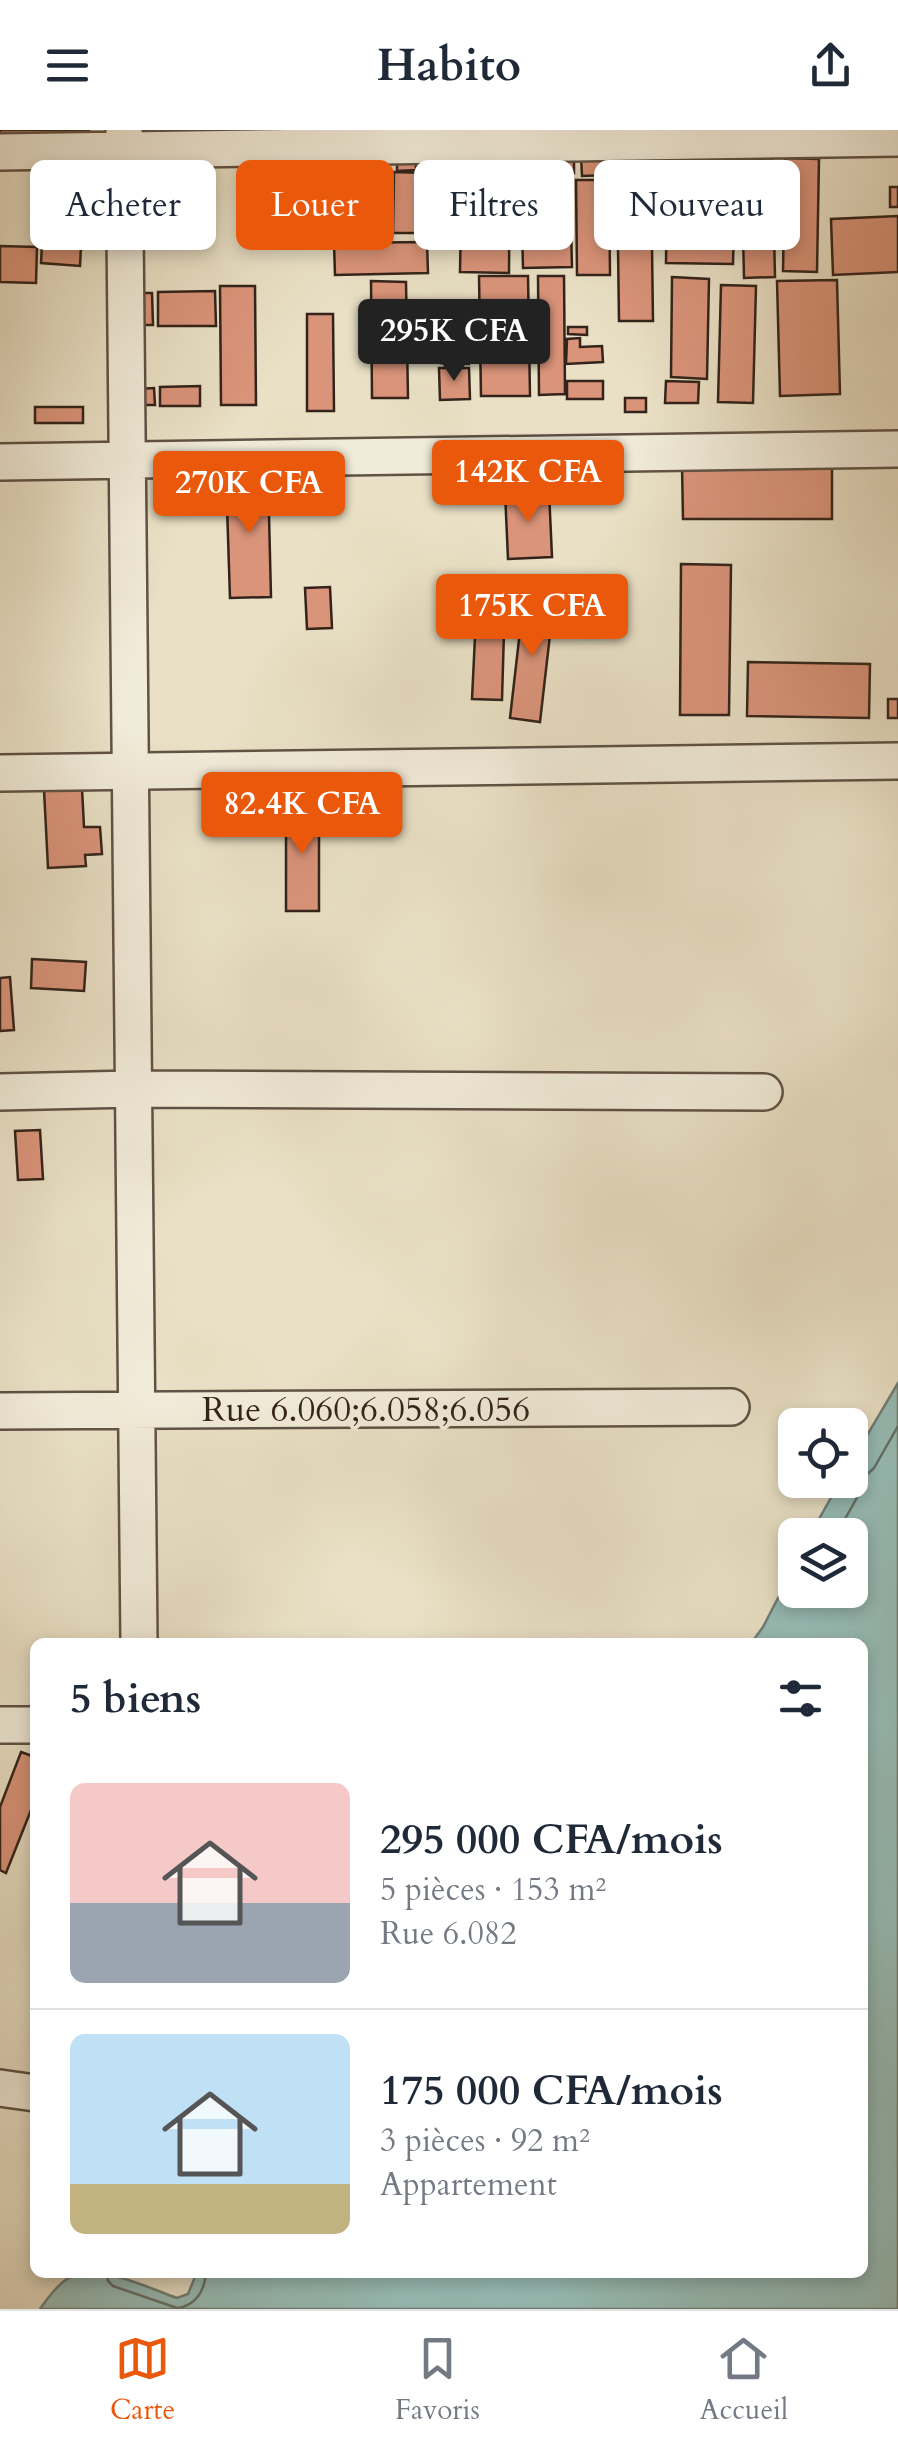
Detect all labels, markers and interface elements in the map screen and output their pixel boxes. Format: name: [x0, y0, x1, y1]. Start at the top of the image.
text: Habito: [377, 35, 521, 96]
icon: menu: [40, 38, 95, 93]
icon: share: [803, 38, 858, 93]
chip: Acheter: [30, 160, 216, 250]
chip: Louer: [236, 160, 394, 250]
chip: Filtres: [414, 160, 574, 250]
chip: Nouveau: [594, 160, 800, 250]
pin: 295K CFA: [351, 299, 557, 384]
text: 295K CFA: [380, 309, 528, 353]
pin: 142K CFA: [425, 440, 631, 525]
text: 142K CFA: [454, 450, 602, 494]
pin: 270K CFA: [146, 451, 352, 536]
text: 270K CFA: [175, 461, 323, 505]
pin: 175K CFA: [429, 574, 635, 659]
text: 175K CFA: [458, 584, 606, 628]
pin: 82.4K CFA: [188, 772, 416, 857]
text: 82.4K CFA: [223, 782, 381, 826]
street label: Rue 6.060;6.058;6.056: [202, 1386, 530, 1434]
map controls: [778, 1408, 868, 1608]
button: locate: [778, 1408, 868, 1498]
button: layers: [778, 1518, 868, 1608]
text: 5 biens: [70, 1670, 201, 1727]
icon: filters: [773, 1671, 828, 1726]
text: 295 000 CFA/mois: [380, 1811, 723, 1868]
icon: home: [150, 1823, 270, 1943]
text: 5 pièces · 153 m²: [380, 1868, 606, 1912]
text: Rue 6.082: [380, 1912, 517, 1956]
text: 175 000 CFA/mois: [380, 2062, 723, 2119]
icon: home: [150, 2074, 270, 2194]
text: 3 pièces · 92 m²: [380, 2119, 590, 2163]
text: Appartement: [380, 2163, 557, 2207]
tab: Carte: [110, 2331, 175, 2429]
tab: Favoris: [395, 2331, 480, 2429]
tab: Accueil: [700, 2331, 788, 2429]

